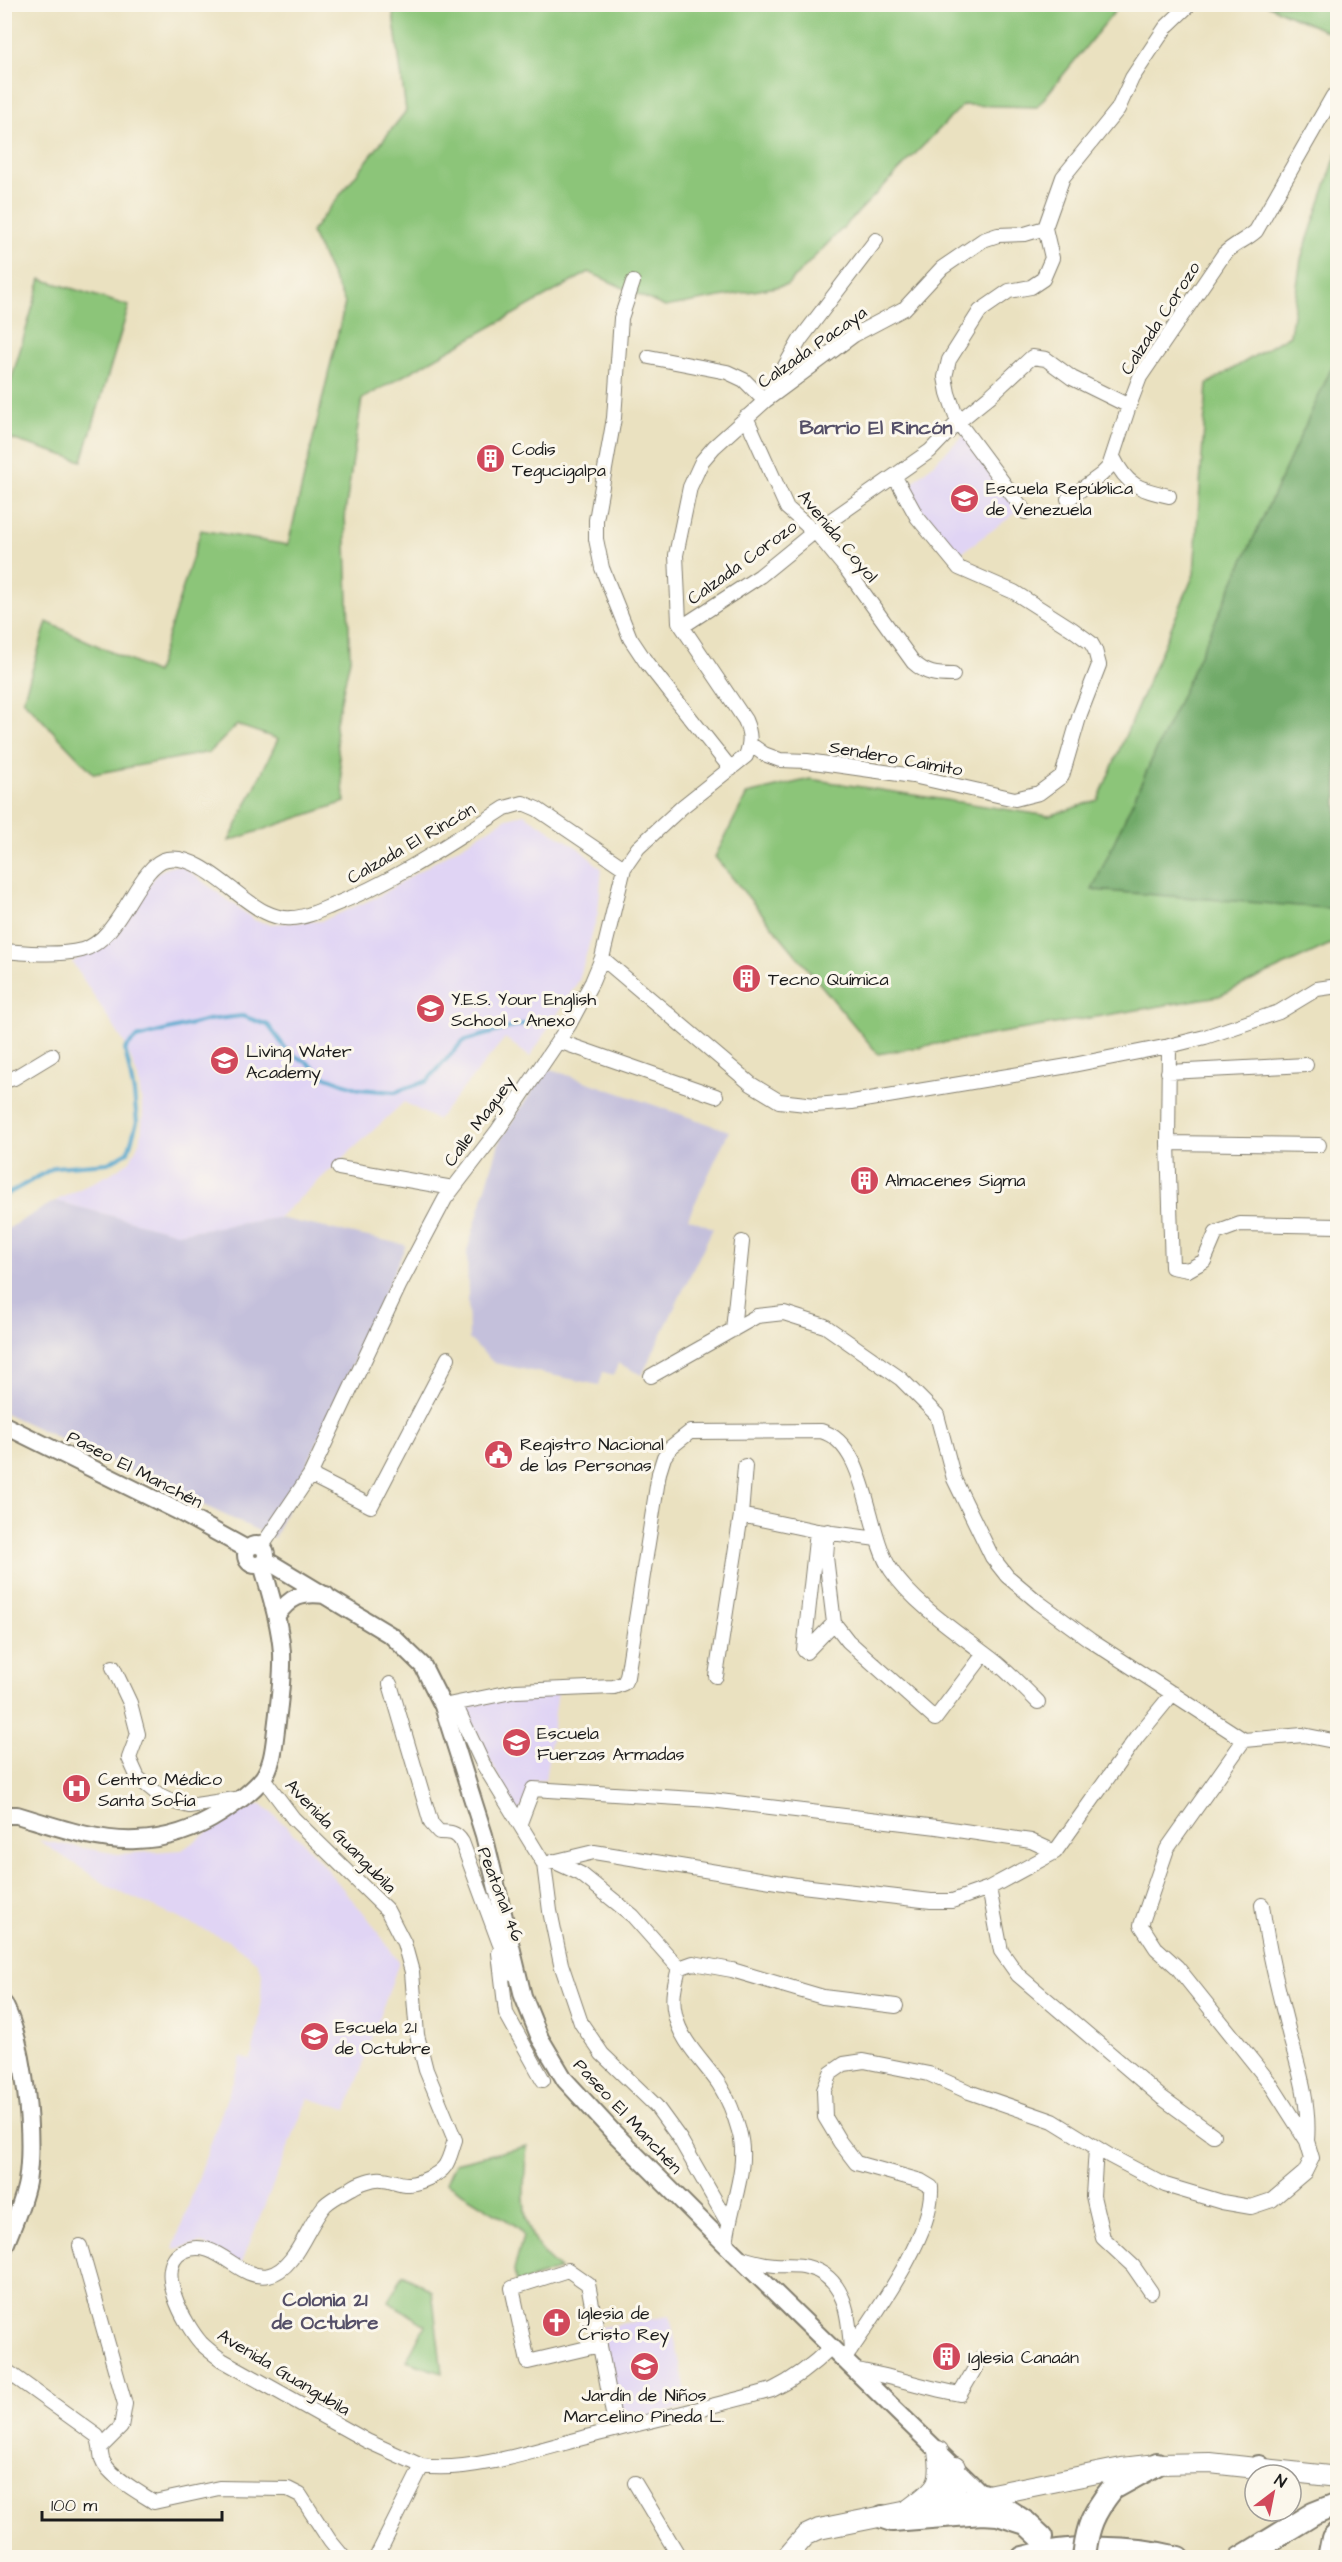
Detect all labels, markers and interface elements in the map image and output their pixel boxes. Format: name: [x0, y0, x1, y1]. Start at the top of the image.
street label: Calzada Corozo: [1114, 257, 1206, 380]
street label: Calzada Pacaya: [752, 300, 873, 395]
district label: Barrio El Rincón: [800, 414, 952, 442]
place label: Codis Tegucigalpa: [512, 437, 606, 484]
building icon: Codis Tegucigalpa: [475, 443, 507, 475]
place label: Escuela República de Venezuela: [986, 476, 1133, 522]
school or university icon: Escuela República de Venezuela: [949, 482, 981, 514]
street label: Avenida Coyol: [791, 485, 884, 589]
street label: Calzada Corozo: [682, 514, 802, 611]
street label: Sendero Caimito: [827, 734, 965, 783]
street label: Calzada El Rincón: [343, 797, 480, 890]
building icon: Tecno Química: [731, 963, 763, 995]
place label: Tecno Química: [768, 967, 889, 992]
place label: Y.E.S. Your English School - Anexo: [451, 987, 596, 1033]
school or university icon: Y.E.S. Your English School - Anexo: [414, 993, 446, 1025]
place label: Living Water Academy: [246, 1039, 352, 1086]
school or university icon: Living Water Academy: [209, 1045, 241, 1077]
street label: Calle Maguey: [438, 1071, 522, 1172]
building icon: Almacenes Sigma: [848, 1164, 880, 1196]
place label: Almacenes Sigma: [885, 1168, 1025, 1194]
street label: Paseo El Manchén: [62, 1424, 207, 1515]
place label: Registro Nacional de las Personas: [520, 1432, 664, 1478]
public building icon: Registro Nacional de las Personas: [483, 1438, 515, 1470]
place label: Escuela Fuerzas Armadas: [537, 1721, 685, 1767]
school or university icon: Escuela Fuerzas Armadas: [500, 1727, 532, 1759]
place label: Centro Médico Santa Sofía: [98, 1767, 222, 1813]
hospital icon: Centro Médico Santa Sofía: [61, 1773, 93, 1805]
street label: Avenida Guangubila: [279, 1773, 402, 1900]
street label: Peatonal 46: [471, 1843, 530, 1945]
place label: Escuela 21 de Octubre: [335, 2015, 431, 2061]
school or university icon: Escuela 21 de Octubre: [298, 2021, 330, 2053]
street label: Paseo El Manchén: [568, 2053, 688, 2180]
district label: Colonia 21 de Octubre: [271, 2286, 378, 2337]
place label: Iglesia de Cristo Rey: [578, 2301, 670, 2348]
church icon: Iglesia de Cristo Rey: [541, 2307, 573, 2339]
street label: Avenida Guangubila: [212, 2323, 355, 2423]
building icon: Iglesia Canaán: [931, 2341, 963, 2373]
place label: Iglesia Canaán: [968, 2345, 1079, 2371]
school or university icon: Jardín de Niños Marcelino Pineda L.: [628, 2350, 660, 2382]
place label: Jardín de Niños Marcelino Pineda L.: [564, 2383, 724, 2429]
north arrow: [1243, 2463, 1303, 2523]
text: N: [1270, 2469, 1291, 2493]
scale bar: [42, 2484, 222, 2522]
text: 100 m: [51, 2493, 97, 2518]

